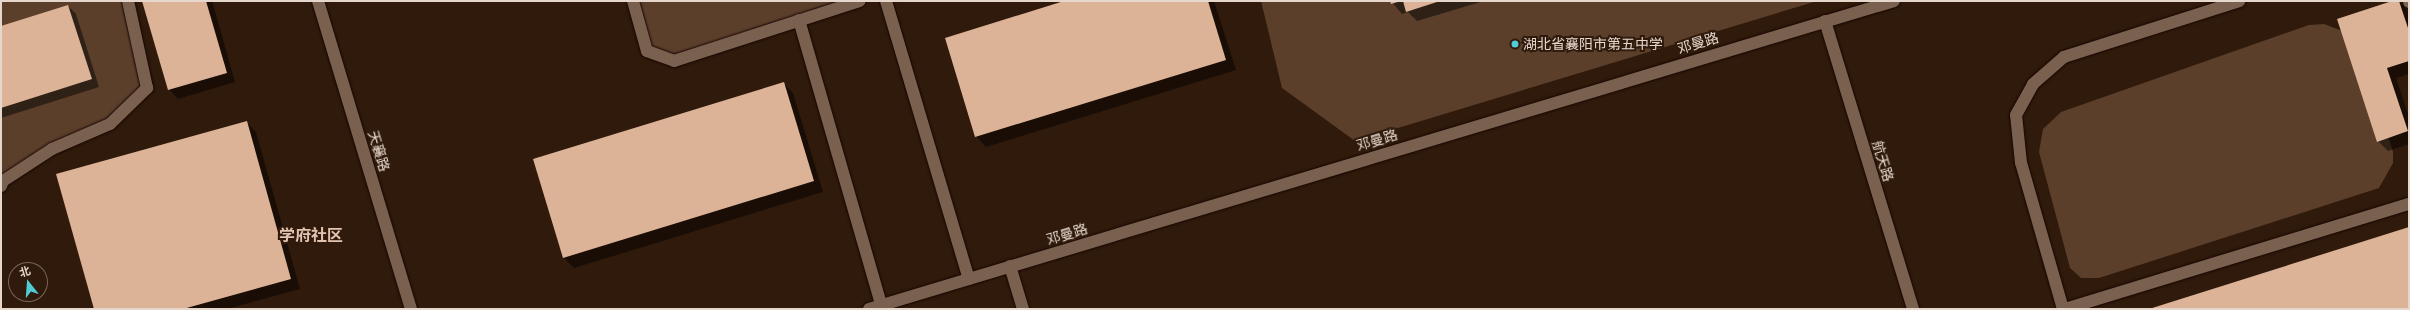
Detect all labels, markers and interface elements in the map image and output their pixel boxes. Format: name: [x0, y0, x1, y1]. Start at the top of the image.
street label: 邓曼路: [1675, 29, 1721, 57]
place label: 湖北省襄阳市第五中学: [1523, 36, 1663, 52]
marker: 湖北省襄阳市第五中学: [1510, 39, 1520, 49]
street label: 邓曼路: [1354, 126, 1400, 154]
street label: 天襄路: [365, 128, 393, 174]
street label: 航天路: [1869, 138, 1897, 184]
street label: 邓曼路: [1044, 220, 1090, 248]
district label: 学府社区: [279, 225, 343, 245]
north arrow: [8, 262, 48, 302]
text: 北: [17, 262, 32, 280]

